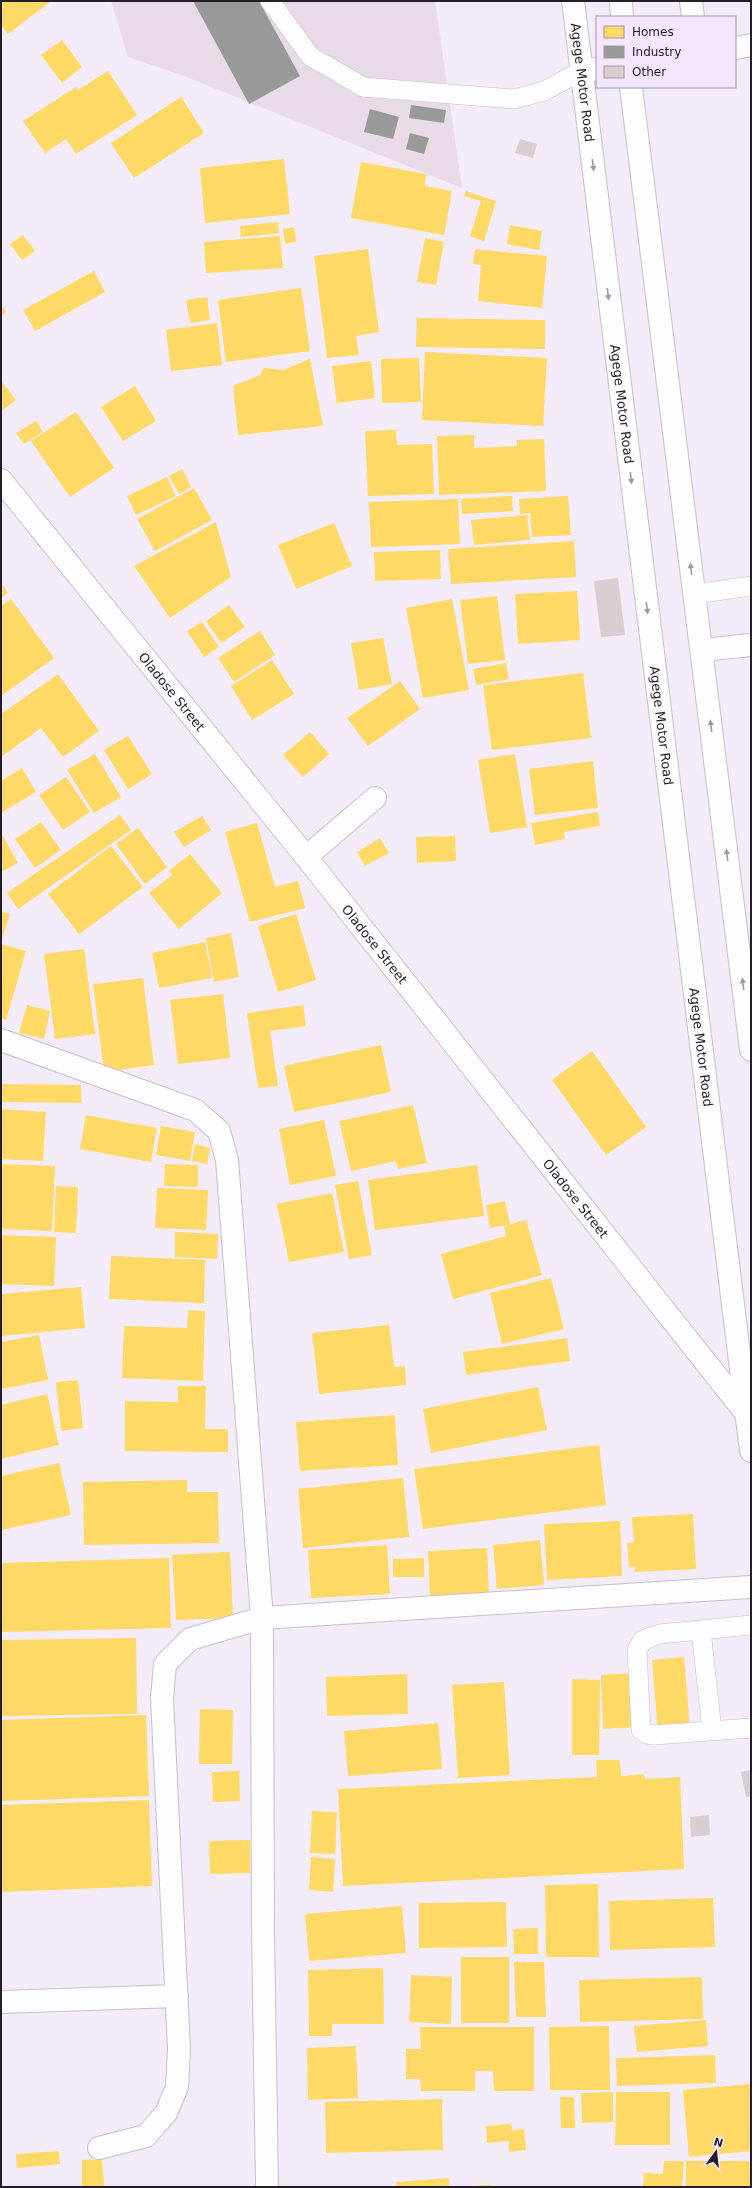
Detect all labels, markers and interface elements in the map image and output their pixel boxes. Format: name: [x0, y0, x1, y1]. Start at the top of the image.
legend: [596, 16, 736, 88]
street label: Agege Motor Road: [568, 22, 598, 143]
text: Homes: [632, 25, 674, 39]
text: Industry: [632, 45, 681, 59]
text: Other: [632, 65, 666, 79]
one-way arrow: [589, 159, 596, 171]
one-way arrow: [605, 288, 611, 300]
street label: Agege Motor Road: [608, 344, 637, 464]
one-way arrow: [628, 472, 634, 485]
one-way arrow: [688, 563, 694, 575]
one-way arrow: [643, 601, 650, 614]
street label: Oladose Street: [136, 649, 208, 734]
street label: Agege Motor Road: [647, 665, 677, 786]
one-way arrow: [708, 720, 714, 732]
one-way arrow: [724, 849, 730, 861]
street label: Oladose Street: [339, 902, 411, 987]
one-way arrow: [740, 978, 746, 990]
street label: Agege Motor Road: [687, 987, 716, 1108]
street label: Oladose Street: [540, 1156, 612, 1241]
north arrow: [696, 2132, 736, 2172]
text: N: [712, 2135, 725, 2150]

